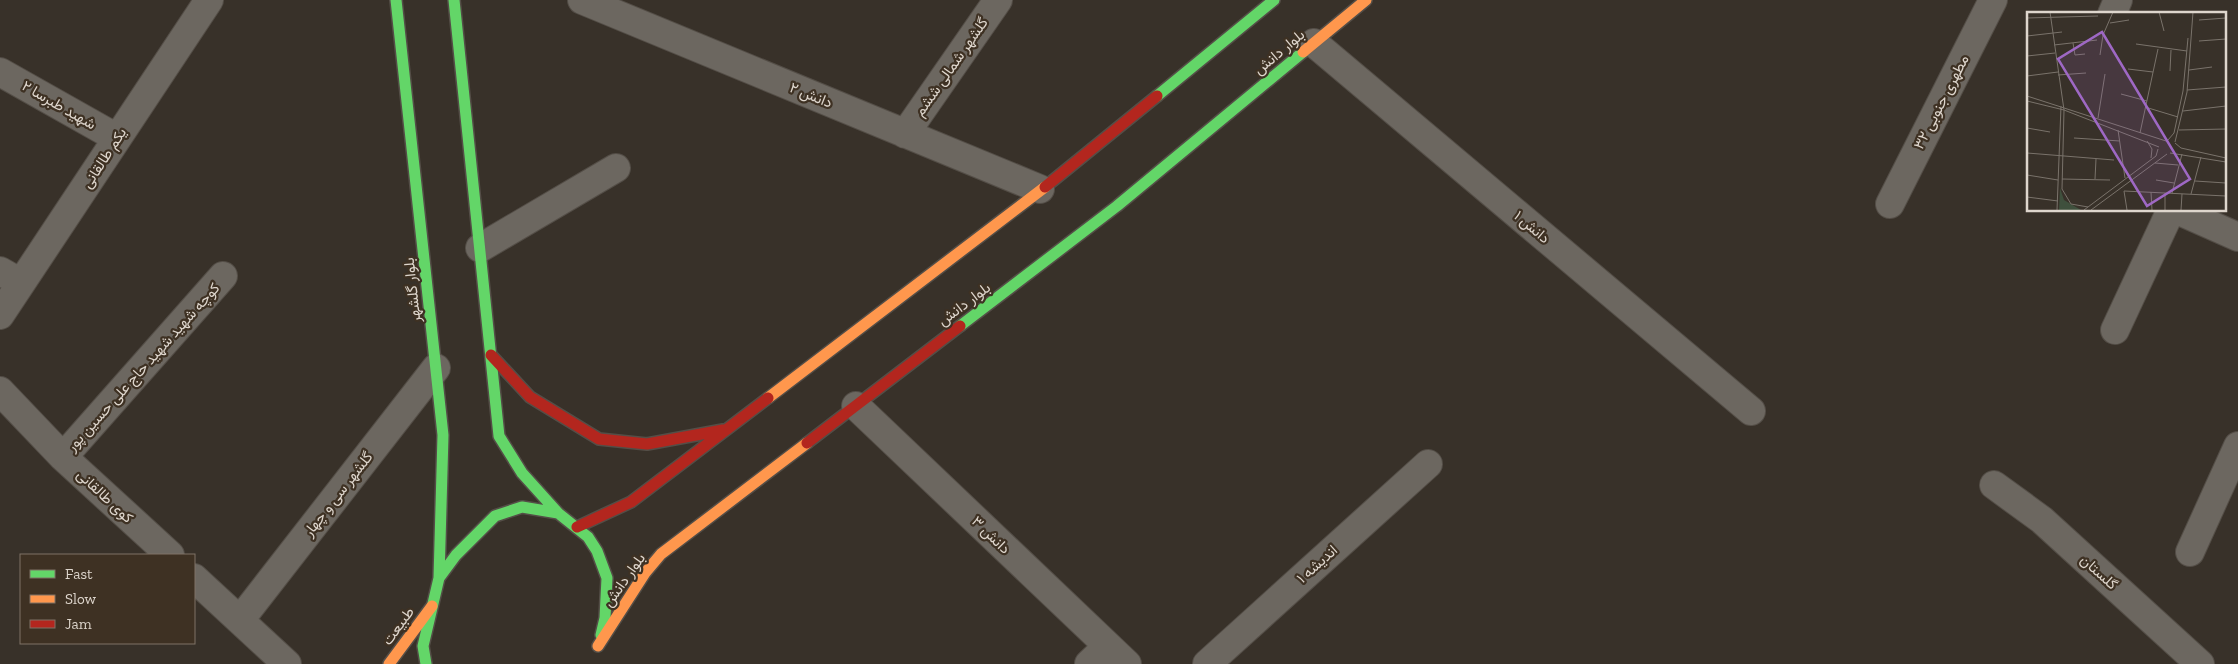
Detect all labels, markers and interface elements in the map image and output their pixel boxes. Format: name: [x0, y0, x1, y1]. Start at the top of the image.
inset map: [2027, 12, 2226, 211]
street label: گلشهر شمالی ششم: [910, 14, 993, 120]
street label: بلوار دانش: [1250, 25, 1309, 79]
street label: مطهری جنوبی ۳۲: [1909, 52, 1973, 153]
street label: ۲ شهید طبرسا: [19, 77, 99, 134]
street label: ۲ دانش: [787, 78, 835, 113]
street label: یکم طالقانی: [78, 124, 131, 192]
street label: دانش ۱: [1510, 207, 1554, 248]
street label: بلوار گلشهر: [400, 257, 424, 324]
street label: بلوار دانش: [934, 278, 995, 330]
street label: کوچه شهید شهید حاج علی حسین پور: [62, 279, 225, 457]
street label: گلشهر سی و چهار: [299, 448, 378, 541]
street label: کوی طالقانی: [72, 465, 137, 528]
street label: دانش ۳: [967, 512, 1014, 558]
street label: اندیشه ۱: [1293, 541, 1341, 587]
street label: بلوار دانش: [599, 550, 650, 611]
street label: گلستان: [2077, 551, 2122, 594]
legend: [20, 554, 195, 644]
text: Fast: [65, 565, 93, 583]
text: Slow: [65, 590, 97, 608]
street label: طبیعت: [378, 603, 418, 649]
text: Jam: [65, 615, 92, 633]

